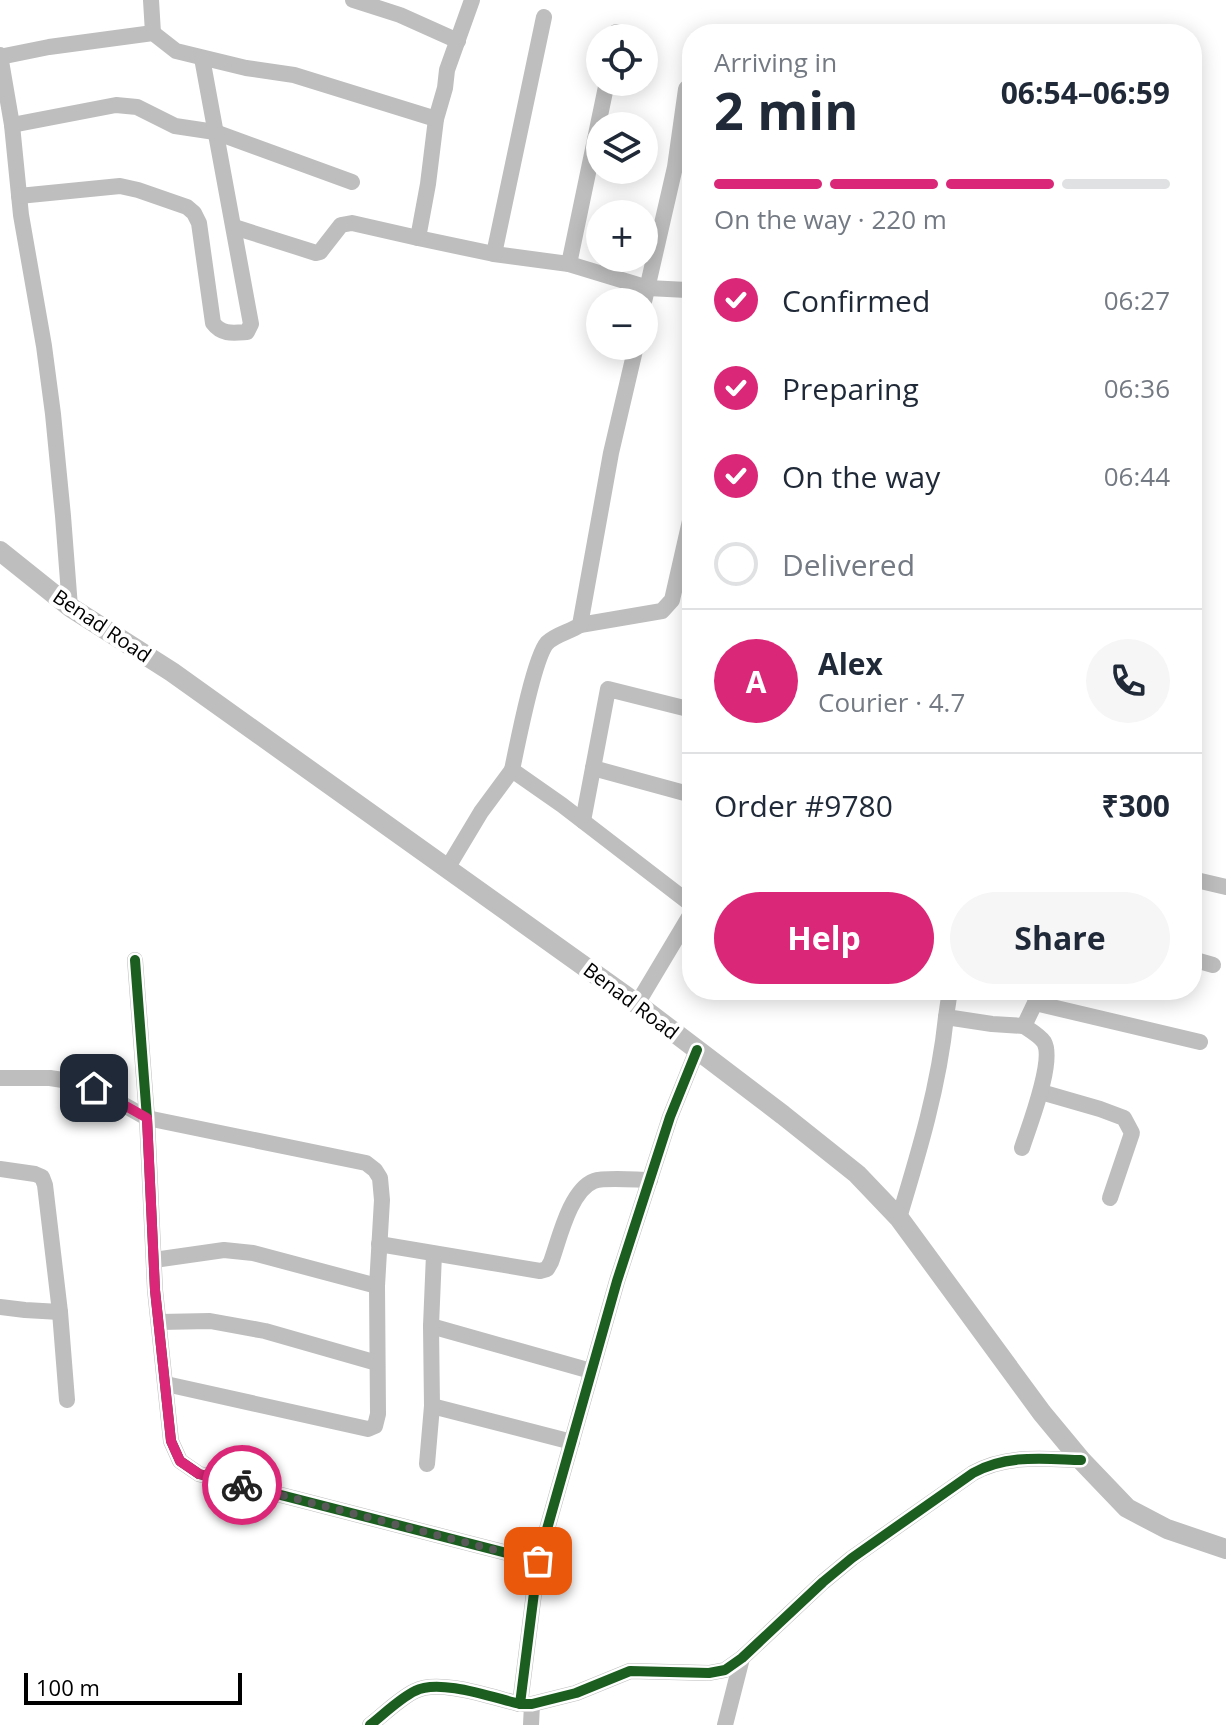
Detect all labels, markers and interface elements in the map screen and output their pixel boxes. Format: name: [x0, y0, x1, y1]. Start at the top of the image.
map controls: [586, 24, 658, 360]
button: locate: [586, 24, 658, 96]
text: Arriving in: [714, 44, 837, 80]
text: 06:54–06:59: [1001, 72, 1170, 113]
text: 2 min: [714, 74, 858, 145]
button: layers: [586, 112, 658, 184]
button: +: [586, 200, 658, 272]
text: On the way · 220 m: [714, 201, 947, 237]
icon: check: [714, 278, 758, 322]
text: Confirmed: [782, 280, 930, 321]
text: 06:27: [1104, 282, 1170, 318]
button: −: [586, 288, 658, 360]
icon: check: [714, 366, 758, 410]
text: Preparing: [782, 368, 919, 409]
text: 06:36: [1104, 370, 1170, 406]
icon: check: [714, 454, 758, 498]
text: On the way: [782, 456, 940, 497]
text: 06:44: [1104, 458, 1170, 494]
text: Delivered: [782, 544, 915, 585]
street label: Benad Road: [48, 583, 157, 668]
button: phone: [1086, 639, 1170, 723]
text: Alex: [818, 643, 883, 684]
text: A: [746, 661, 766, 702]
text: Courier · 4.7: [818, 684, 965, 720]
text: Order #9780: [714, 785, 893, 826]
text: ₹300: [1101, 785, 1170, 826]
button: Help: [714, 892, 934, 984]
button: Share: [950, 892, 1170, 984]
street label: Benad Road: [578, 956, 684, 1045]
pin: [60, 1054, 128, 1122]
icon: home: [72, 1066, 116, 1110]
courier: [202, 1445, 282, 1525]
icon: bike: [220, 1463, 264, 1507]
pin: [504, 1527, 572, 1595]
icon: bag: [516, 1539, 560, 1583]
scale bar: [24, 1669, 242, 1705]
text: 100 m: [36, 1672, 100, 1702]

